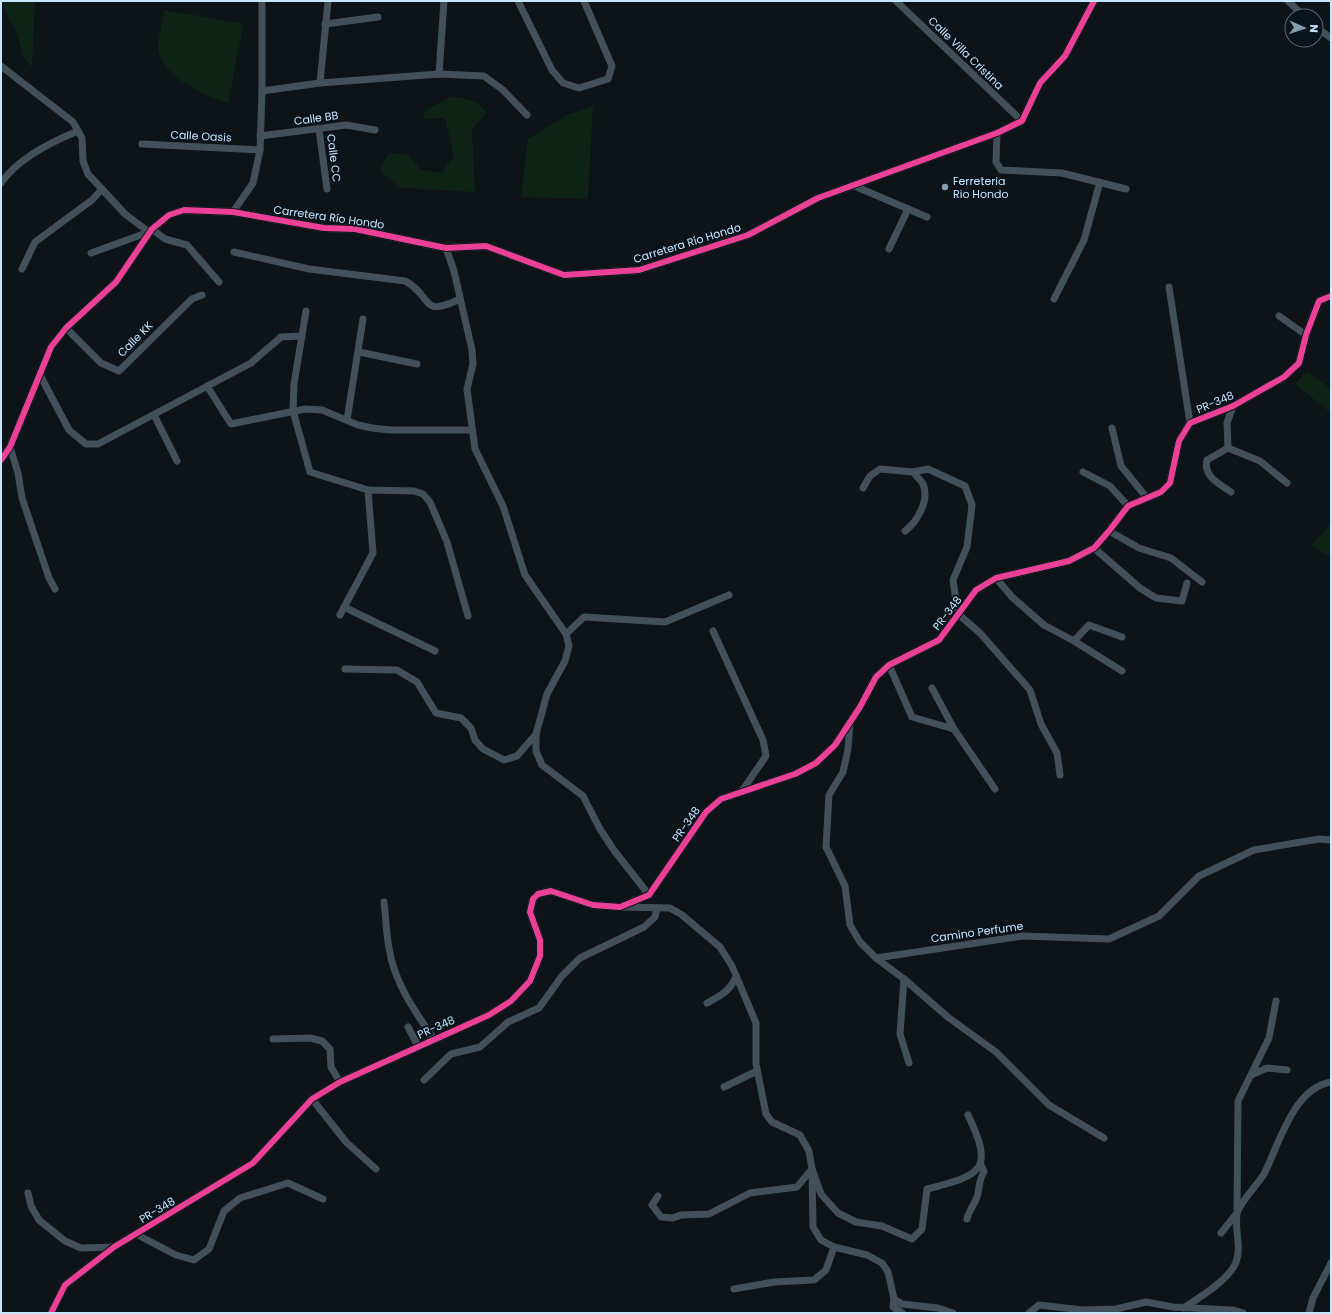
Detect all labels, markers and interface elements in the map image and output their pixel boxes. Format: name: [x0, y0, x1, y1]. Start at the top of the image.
north arrow: [1284, 8, 1324, 48]
street label: Calle Villa Cristina: [925, 13, 1007, 93]
text: N: [1306, 24, 1322, 33]
street label: Calle BB: [293, 107, 339, 129]
street label: Calle Oasis: [170, 126, 232, 146]
street label: Calle CC: [323, 133, 345, 183]
place label: Ferreteria Rio Hondo: [953, 173, 1009, 202]
marker: Ferreteria Rio Hondo: [940, 182, 950, 192]
street label: Carretera Río Hondo: [273, 201, 385, 233]
street label: Carretera Río Hondo: [631, 219, 743, 267]
street label: Calle KK: [114, 317, 157, 360]
street label: PR-348: [1194, 387, 1236, 417]
street label: PR-348: [929, 592, 965, 634]
street label: PR-348: [668, 803, 704, 845]
street label: Camino Perfume: [930, 918, 1024, 946]
street label: PR-348: [415, 1012, 457, 1042]
street label: PR-348: [136, 1193, 178, 1227]

